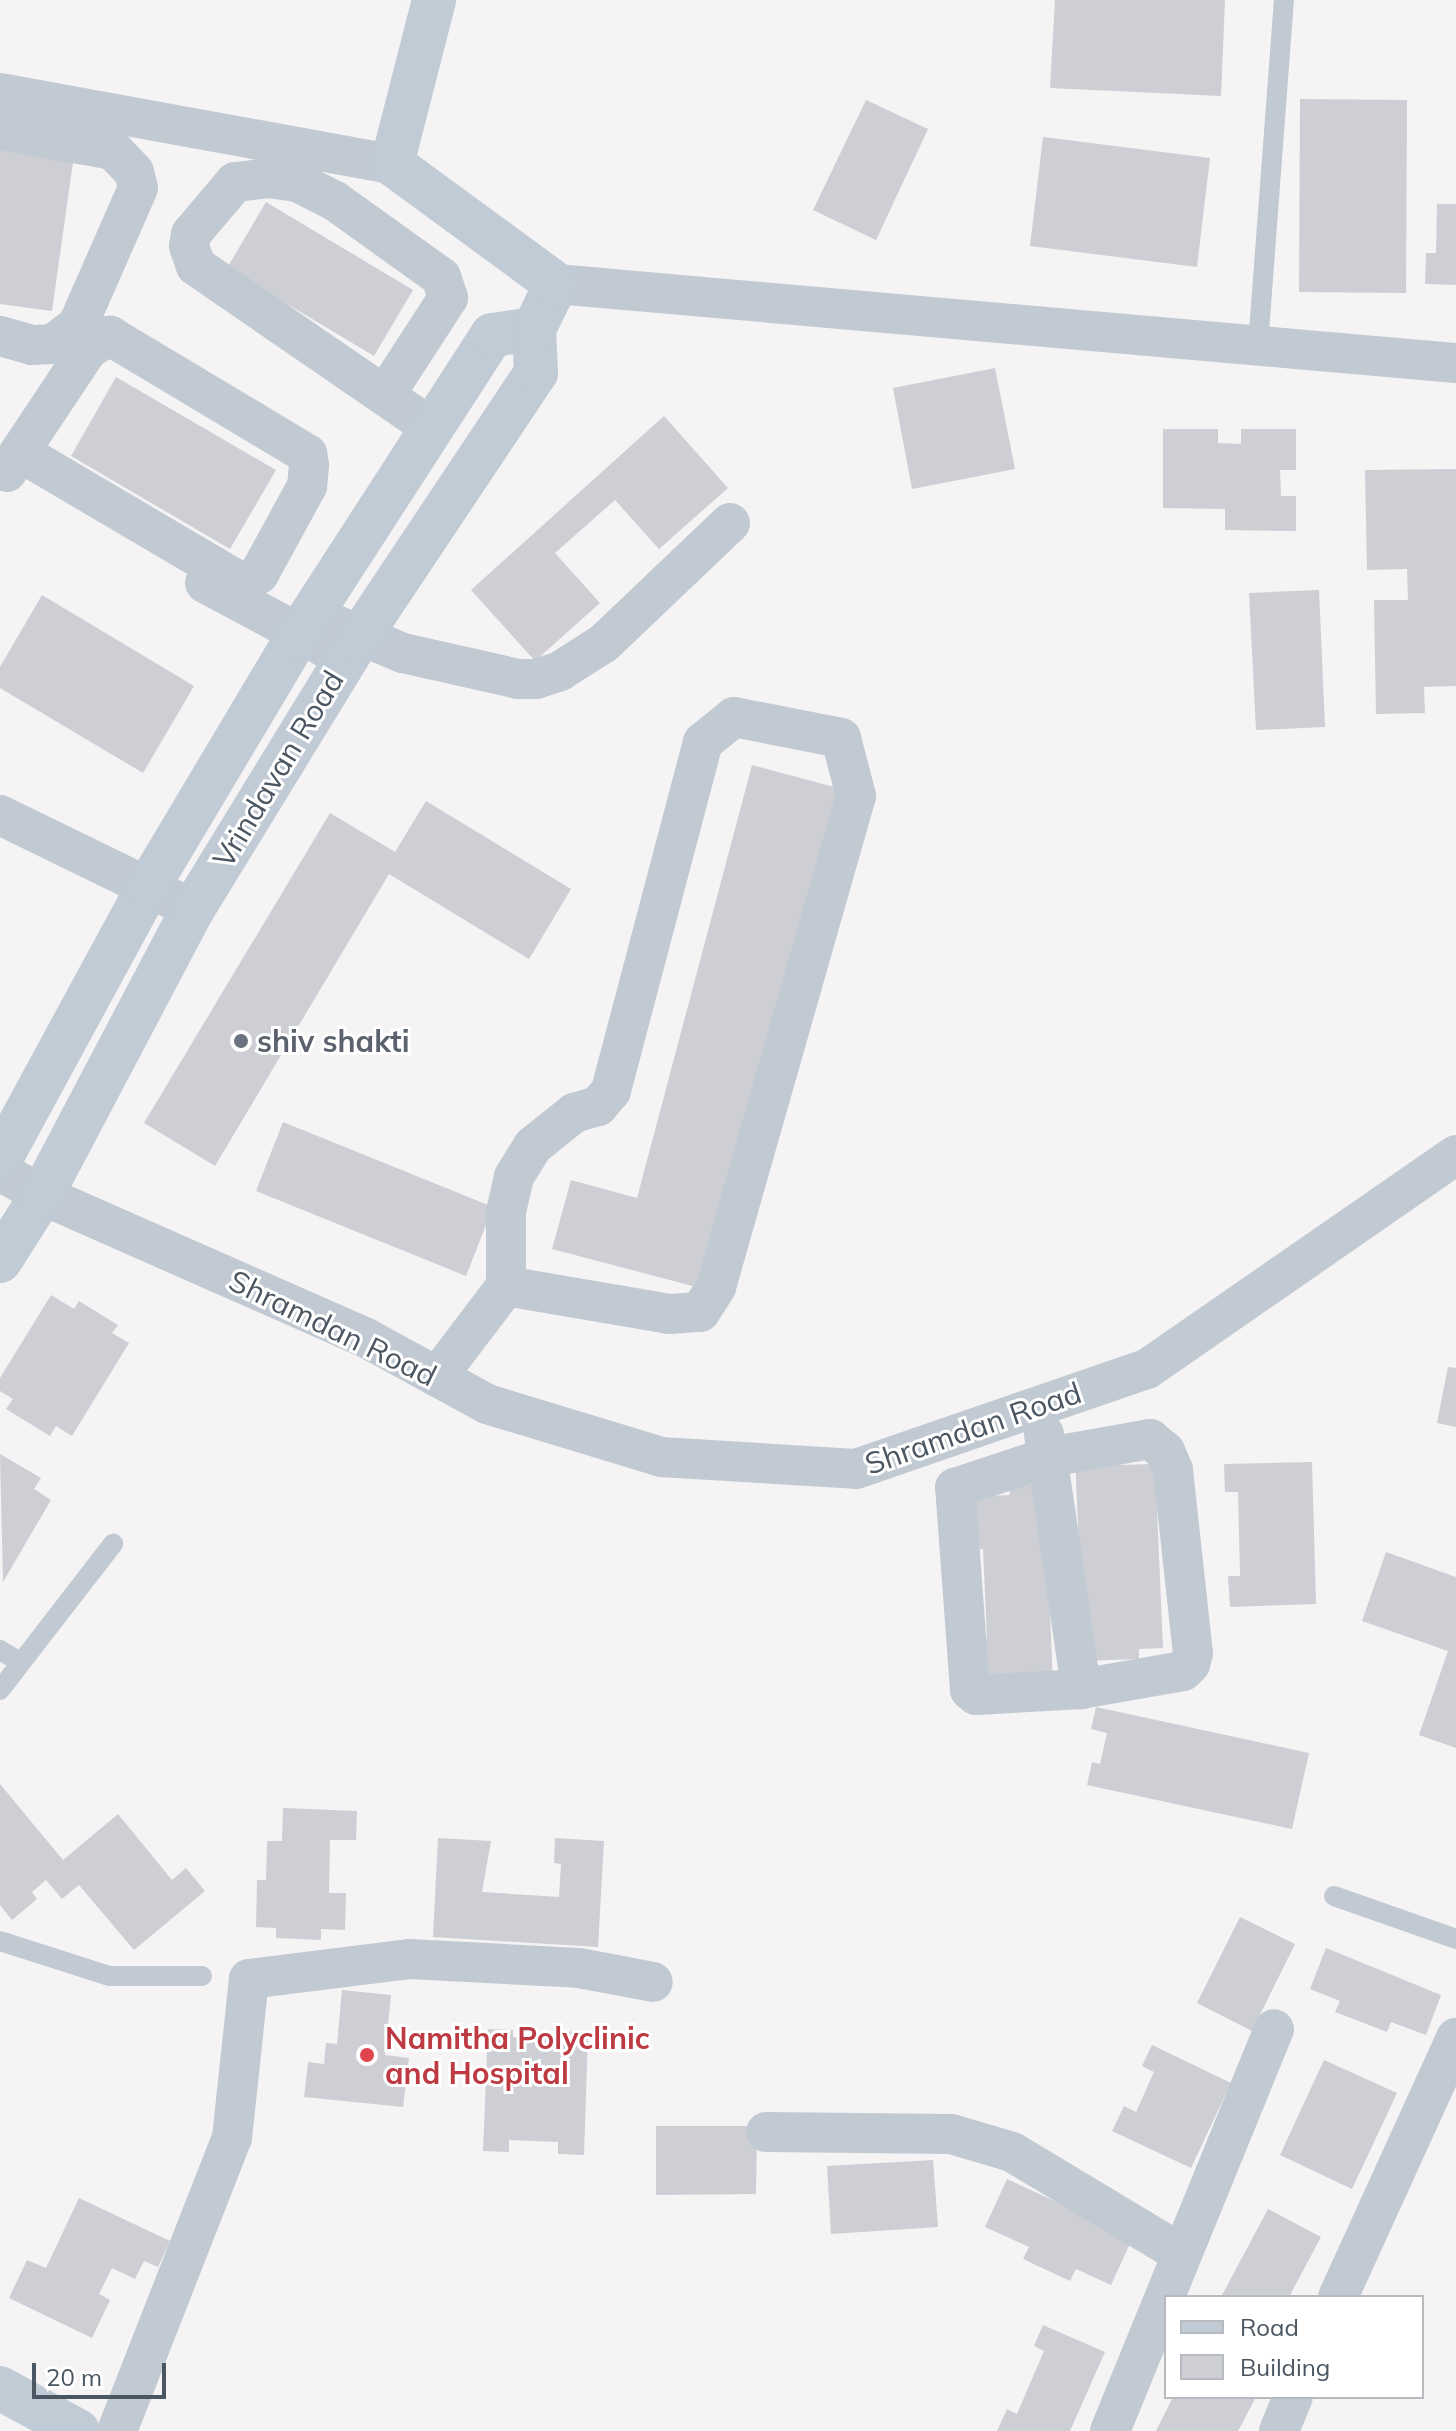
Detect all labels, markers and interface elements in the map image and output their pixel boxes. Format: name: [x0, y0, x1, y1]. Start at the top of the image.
street label: Vrindavan Road: [205, 664, 351, 874]
place label: shiv shakti: [257, 1023, 410, 1059]
marker: shiv shakti: [232, 1032, 250, 1050]
street label: Shramdan Road: [223, 1262, 443, 1394]
street label: Shramdan Road: [860, 1374, 1086, 1482]
place label: Namitha Polyclinic and Hospital: [385, 2020, 650, 2090]
marker: Namitha Polyclinic and Hospital: [356, 2044, 378, 2066]
legend: [1164, 2295, 1424, 2399]
text: Road: [1240, 2312, 1299, 2342]
scale bar: [36, 2347, 170, 2397]
text: Building: [1240, 2352, 1330, 2382]
text: 20 m: [46, 2362, 102, 2392]

